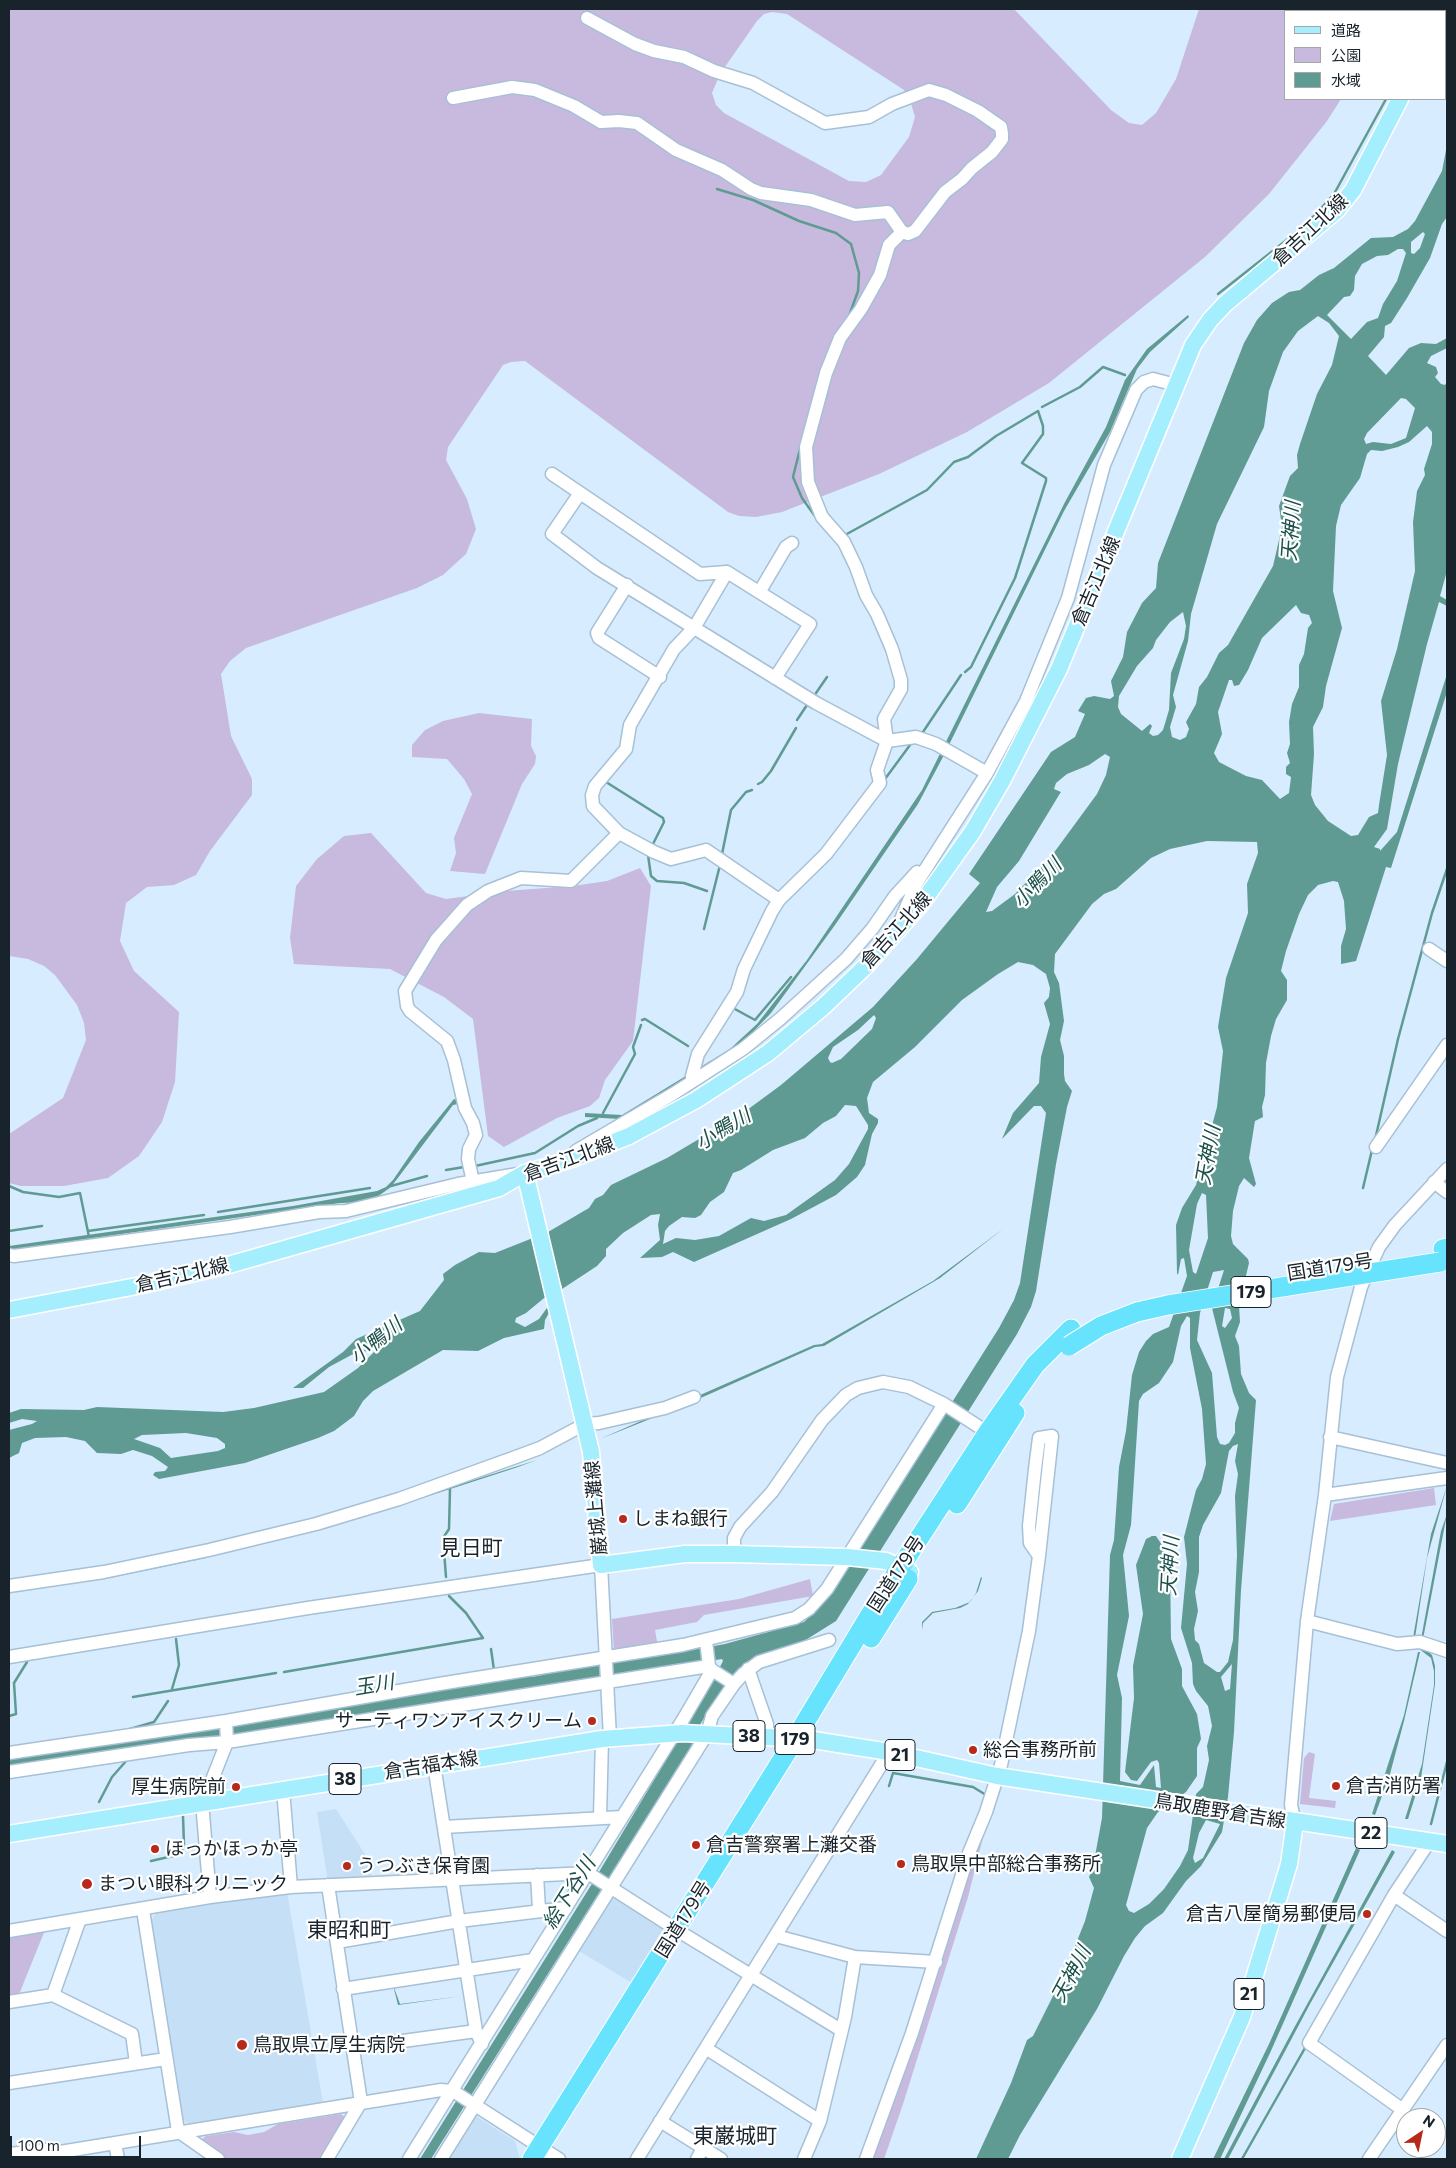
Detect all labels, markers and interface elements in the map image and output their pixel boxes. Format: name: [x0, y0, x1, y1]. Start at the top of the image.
legend: [1284, 10, 1446, 100]
text: 道路: [1331, 21, 1361, 39]
text: 公園: [1331, 46, 1361, 64]
text: 水域: [1331, 71, 1361, 89]
street label: 倉吉江北線: [1267, 189, 1353, 271]
water label: 天神川: [1277, 500, 1305, 562]
street label: 倉吉江北線: [1067, 533, 1125, 629]
water label: 小鴨川: [1008, 853, 1066, 913]
street label: 倉吉江北線: [856, 887, 936, 973]
water label: 小鴨川: [691, 1103, 755, 1155]
water label: 天神川: [1191, 1123, 1225, 1187]
street label: 倉吉江北線: [520, 1132, 618, 1186]
street label: 国道179号: [1285, 1249, 1375, 1285]
street label: 倉吉江北線: [133, 1253, 231, 1297]
road number: 179: [1231, 1276, 1271, 1308]
water label: 小鴨川: [345, 1313, 407, 1369]
street label: 巌城上灘線: [581, 1460, 611, 1556]
place label: しまね銀行: [633, 1508, 728, 1530]
marker: しまね銀行: [617, 1513, 629, 1525]
street label: 国道179号: [863, 1531, 929, 1617]
district label: 見日町: [440, 1535, 502, 1561]
water label: 天神川: [1156, 1535, 1184, 1597]
water label: 玉川: [352, 1670, 396, 1700]
place label: サーティワンアイスクリーム: [335, 1710, 582, 1732]
marker: サーティワンアイスクリーム: [586, 1715, 598, 1727]
road number: 38: [733, 1720, 765, 1752]
road number: 179: [775, 1724, 815, 1755]
place label: 総合事務所前: [983, 1739, 1097, 1761]
road number: 21: [885, 1740, 915, 1770]
marker: 総合事務所前: [967, 1744, 979, 1756]
street label: 倉吉福本線: [382, 1746, 480, 1784]
road number: 38: [329, 1764, 361, 1795]
place label: 倉吉消防署: [1346, 1775, 1441, 1797]
place label: 厚生病院前: [131, 1776, 226, 1798]
marker: 倉吉消防署: [1330, 1780, 1342, 1792]
marker: 厚生病院前: [230, 1781, 242, 1793]
street label: 鳥取鹿野倉吉線: [1153, 1789, 1287, 1833]
road number: 22: [1355, 1818, 1387, 1849]
place label: 倉吉警察署上灘交番: [706, 1834, 877, 1856]
place label: ほっかほっか亭: [165, 1838, 298, 1860]
marker: 倉吉警察署上灘交番: [690, 1839, 702, 1851]
marker: ほっかほっか亭: [149, 1843, 161, 1855]
water label: 絵下谷川: [538, 1853, 600, 1933]
place label: 鳥取県中部総合事務所: [911, 1853, 1101, 1875]
place label: うつぶき保育園: [357, 1855, 490, 1877]
marker: 鳥取県中部総合事務所: [895, 1858, 907, 1870]
marker: うつぶき保育園: [341, 1860, 353, 1872]
place label: まつい眼科クリニック: [98, 1873, 288, 1895]
street label: 国道179号: [650, 1876, 716, 1962]
marker: まつい眼科クリニック: [80, 1877, 94, 1891]
place label: 倉吉八屋簡易郵便局: [1186, 1903, 1357, 1925]
marker: 倉吉八屋簡易郵便局: [1361, 1908, 1373, 1920]
district label: 東昭和町: [307, 1917, 391, 1943]
water label: 天神川: [1046, 1942, 1096, 2006]
road number: 21: [1234, 1978, 1264, 2010]
place label: 鳥取県立厚生病院: [253, 2034, 405, 2056]
marker: 鳥取県立厚生病院: [235, 2038, 249, 2052]
north arrow: [1396, 2108, 1446, 2158]
text: N: [1420, 2111, 1438, 2131]
district label: 東巌城町: [693, 2123, 777, 2149]
scale bar: [12, 2126, 144, 2158]
text: 100 m: [18, 2136, 60, 2154]

